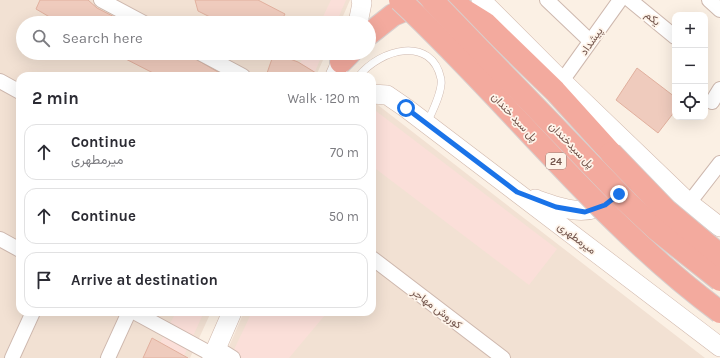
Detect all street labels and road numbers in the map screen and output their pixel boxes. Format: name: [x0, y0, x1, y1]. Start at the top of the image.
street label: یکم: [642, 8, 663, 29]
street label: پیشداد: [577, 25, 606, 58]
street label: پل سید خندان: [488, 90, 541, 145]
street label: پل سیدخندان: [546, 120, 597, 172]
road number: 24: [546, 153, 566, 169]
street label: میرمطهری: [555, 220, 598, 257]
street label: کوروش مهاجر: [408, 285, 465, 332]

